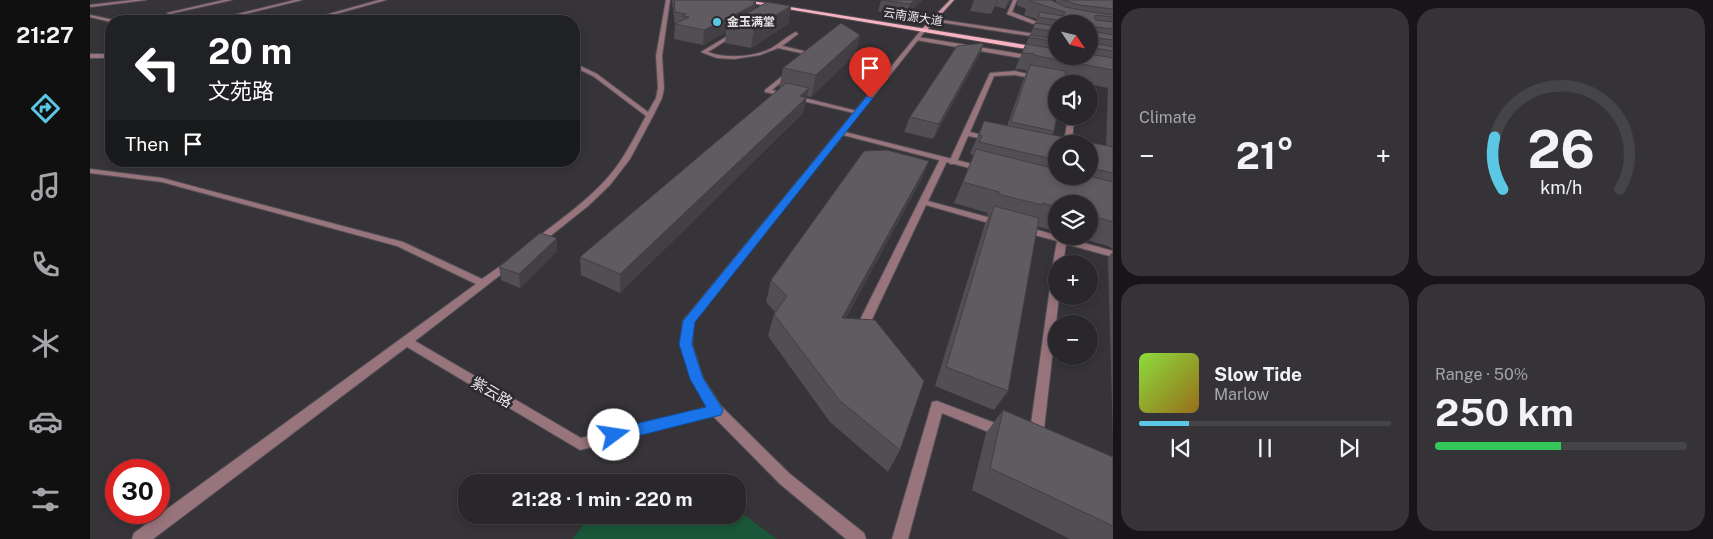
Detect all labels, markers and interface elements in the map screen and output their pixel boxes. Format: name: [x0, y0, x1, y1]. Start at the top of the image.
street label: 云南源大道: [882, 5, 944, 29]
place label: 金玉满堂: [727, 15, 775, 29]
north arrow: [1048, 15, 1098, 65]
map controls: [1048, 15, 1098, 365]
marker: 金玉满堂: [711, 16, 723, 28]
text: 21:27: [16, 22, 74, 48]
text: 20 m: [208, 31, 292, 72]
icon: left: [125, 35, 190, 100]
pin: [849, 47, 891, 98]
icon: arrive: [856, 54, 884, 82]
button: sound: [1048, 75, 1098, 125]
text: 文苑路: [208, 78, 274, 104]
icon: directions: [28, 91, 63, 126]
text: Climate: [1139, 108, 1196, 127]
text: 26: [1527, 119, 1595, 180]
icon: arrive: [179, 130, 207, 158]
text: Then: [125, 133, 169, 155]
text: 21°: [1236, 133, 1294, 178]
button: search: [1048, 135, 1098, 185]
text: −: [1139, 139, 1155, 172]
text: +: [1375, 139, 1391, 172]
icon: music: [28, 169, 63, 204]
text: km/h: [1540, 177, 1582, 198]
button: layers: [1048, 195, 1098, 245]
icon: phone: [28, 247, 63, 282]
button: +: [1048, 255, 1098, 305]
button: −: [1048, 315, 1098, 365]
icon: climate: [28, 326, 63, 361]
text: Slow Tide: [1214, 363, 1302, 385]
text: Range · 50%: [1435, 365, 1528, 384]
street label: 紫云路: [468, 373, 516, 411]
text: Marlow: [1214, 385, 1269, 404]
text: 250 km: [1435, 390, 1574, 435]
icon: car: [28, 404, 63, 439]
position arrow: [587, 408, 639, 460]
icon: previous: [1167, 434, 1195, 462]
icon: pause: [1251, 434, 1279, 462]
icon: next: [1335, 434, 1363, 462]
speed limit sign: 30: [105, 459, 170, 524]
icon: filters: [28, 482, 63, 517]
text: 21:28 · 1 min · 220 m: [512, 488, 692, 510]

